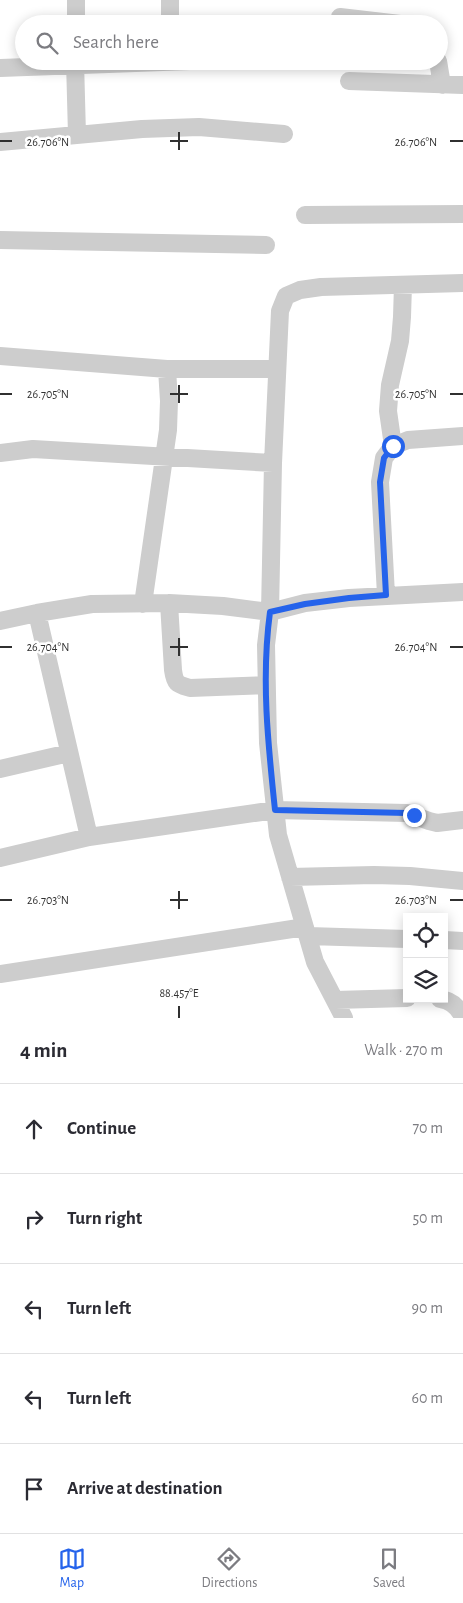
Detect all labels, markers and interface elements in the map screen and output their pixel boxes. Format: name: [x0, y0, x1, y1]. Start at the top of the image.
search box: [15, 15, 448, 70]
icon: search: [33, 29, 61, 57]
text: Search here: [73, 33, 159, 52]
text: 26.706°N: [27, 136, 69, 148]
text: 26.706°N: [395, 136, 437, 148]
text: 26.705°N: [27, 388, 69, 400]
text: 26.705°N: [395, 388, 437, 400]
route start: [382, 435, 405, 458]
text: 26.704°N: [27, 641, 69, 653]
text: 26.704°N: [395, 641, 437, 653]
route end: [403, 804, 426, 827]
text: 26.703°N: [27, 894, 69, 906]
text: 26.703°N: [395, 894, 437, 906]
map controls: [403, 913, 448, 1003]
button: locate: [403, 913, 448, 958]
button: layers: [403, 958, 448, 1003]
text: 88.457°E: [159, 987, 199, 999]
text: 4 min: [20, 1040, 67, 1061]
text: Walk · 270 m: [364, 1042, 443, 1058]
icon: ahead: [20, 1115, 48, 1143]
text: Continue: [67, 1119, 136, 1138]
text: 70 m: [412, 1120, 443, 1136]
icon: right: [20, 1205, 48, 1233]
text: Turn right: [67, 1209, 142, 1228]
text: 50 m: [412, 1210, 443, 1226]
icon: left: [20, 1295, 48, 1323]
text: Turn left: [67, 1299, 131, 1318]
text: 90 m: [412, 1300, 443, 1316]
icon: left: [20, 1385, 48, 1413]
text: Turn left: [67, 1389, 131, 1408]
text: 60 m: [412, 1390, 443, 1406]
icon: arrive: [20, 1475, 48, 1503]
text: Arrive at destination: [67, 1479, 223, 1498]
tab: Map: [58, 1545, 86, 1592]
tab: Directions: [202, 1545, 257, 1592]
tab: Saved: [373, 1545, 405, 1592]

